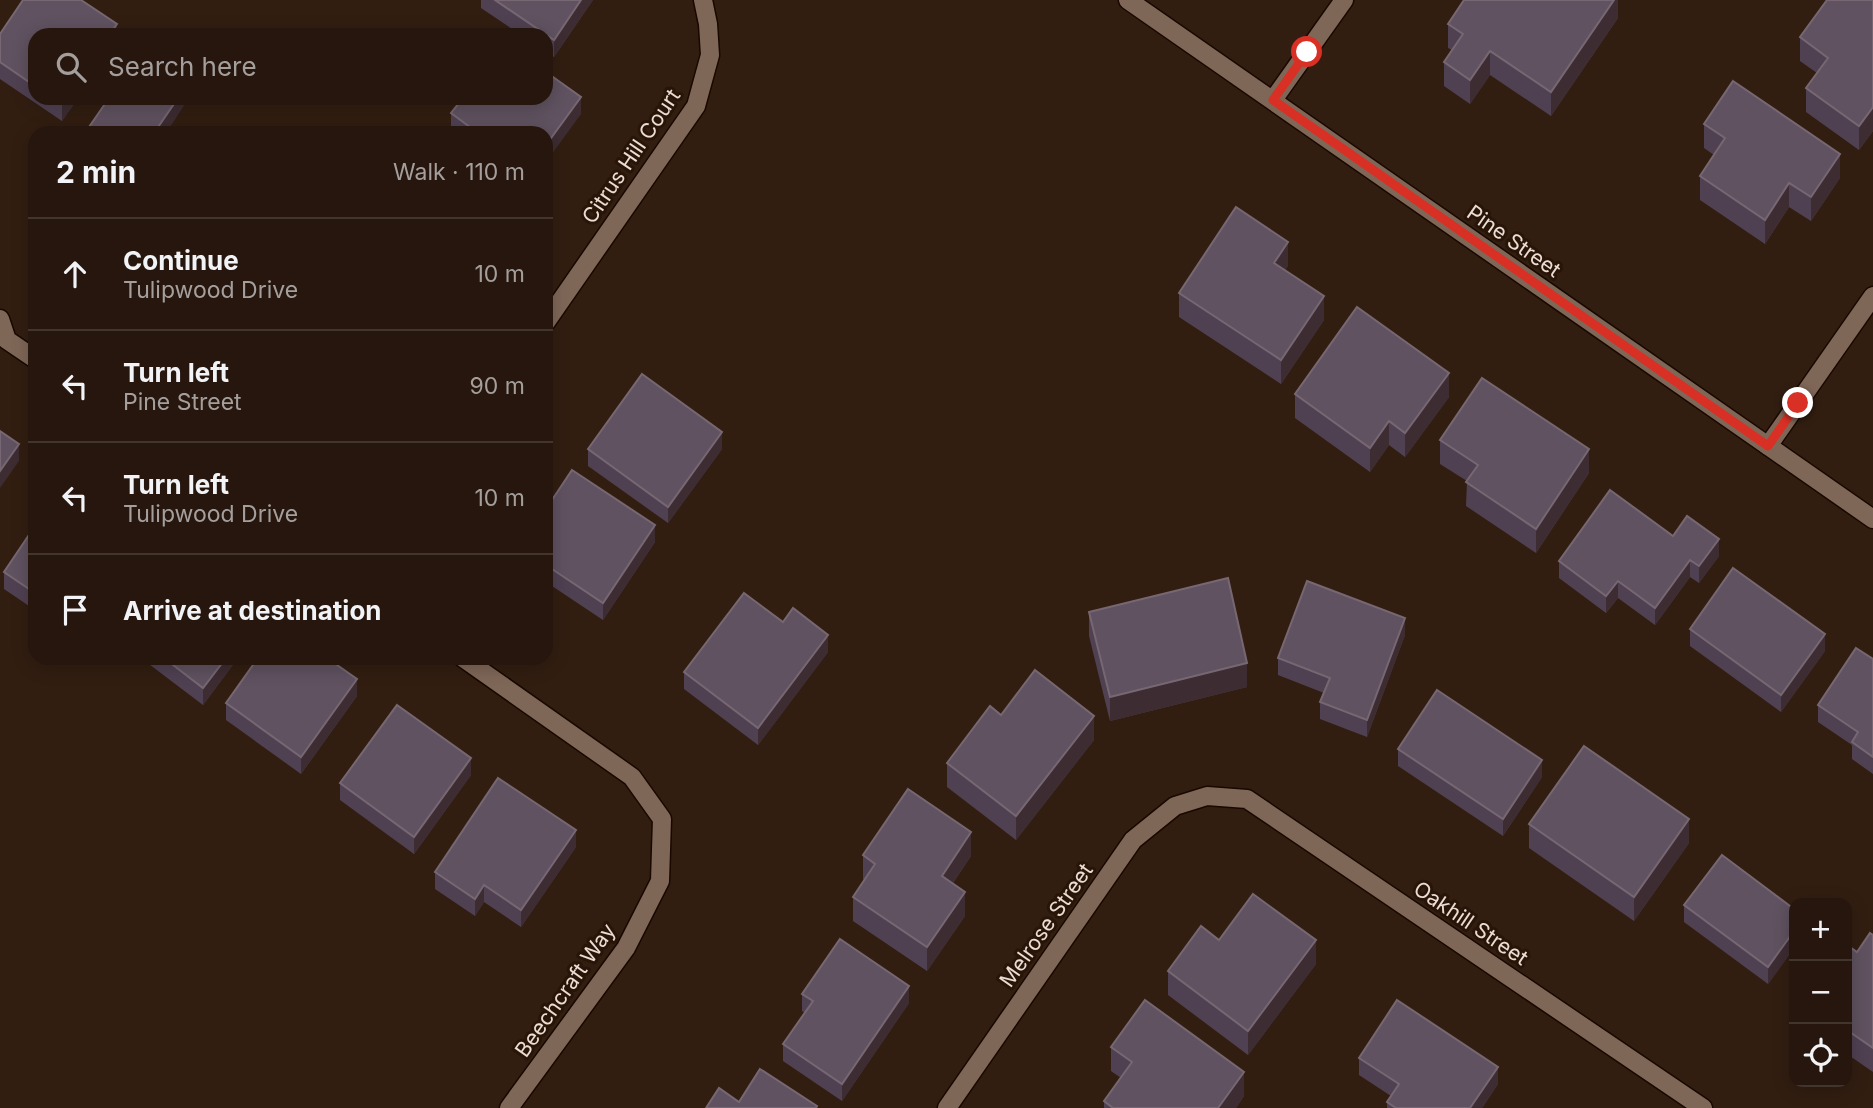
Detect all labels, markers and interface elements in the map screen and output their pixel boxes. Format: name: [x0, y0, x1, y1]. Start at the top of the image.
search box: [28, 28, 553, 105]
route start: [1291, 36, 1322, 67]
icon: search: [52, 48, 90, 86]
text: Search here: [108, 51, 257, 82]
street label: Citrus Hill Court: [577, 84, 685, 228]
text: 2 min: [56, 154, 136, 190]
text: Walk · 110 m: [393, 158, 525, 186]
street label: Pine Street: [1462, 200, 1566, 282]
text: Continue: [123, 245, 239, 276]
icon: ahead: [56, 255, 94, 293]
text: 10 m: [475, 260, 525, 288]
text: Tulipwood Drive: [123, 276, 298, 304]
text: Turn left: [123, 357, 229, 388]
icon: left: [56, 367, 94, 405]
text: 90 m: [470, 372, 525, 400]
route end: [1782, 387, 1813, 418]
text: Pine Street: [123, 388, 242, 416]
text: Turn left: [123, 469, 229, 500]
icon: left: [56, 479, 94, 517]
text: 10 m: [475, 484, 525, 512]
text: Tulipwood Drive: [123, 500, 298, 528]
icon: arrive: [56, 591, 94, 629]
text: Arrive at destination: [123, 595, 382, 626]
street label: Melrose Street: [994, 858, 1098, 992]
street label: Oakhill Street: [1409, 876, 1533, 970]
map controls: [1789, 898, 1852, 1087]
button: +: [1789, 898, 1852, 961]
street label: Beechcraft Way: [510, 918, 620, 1062]
button: −: [1789, 961, 1852, 1024]
button: locate: [1789, 1024, 1852, 1087]

